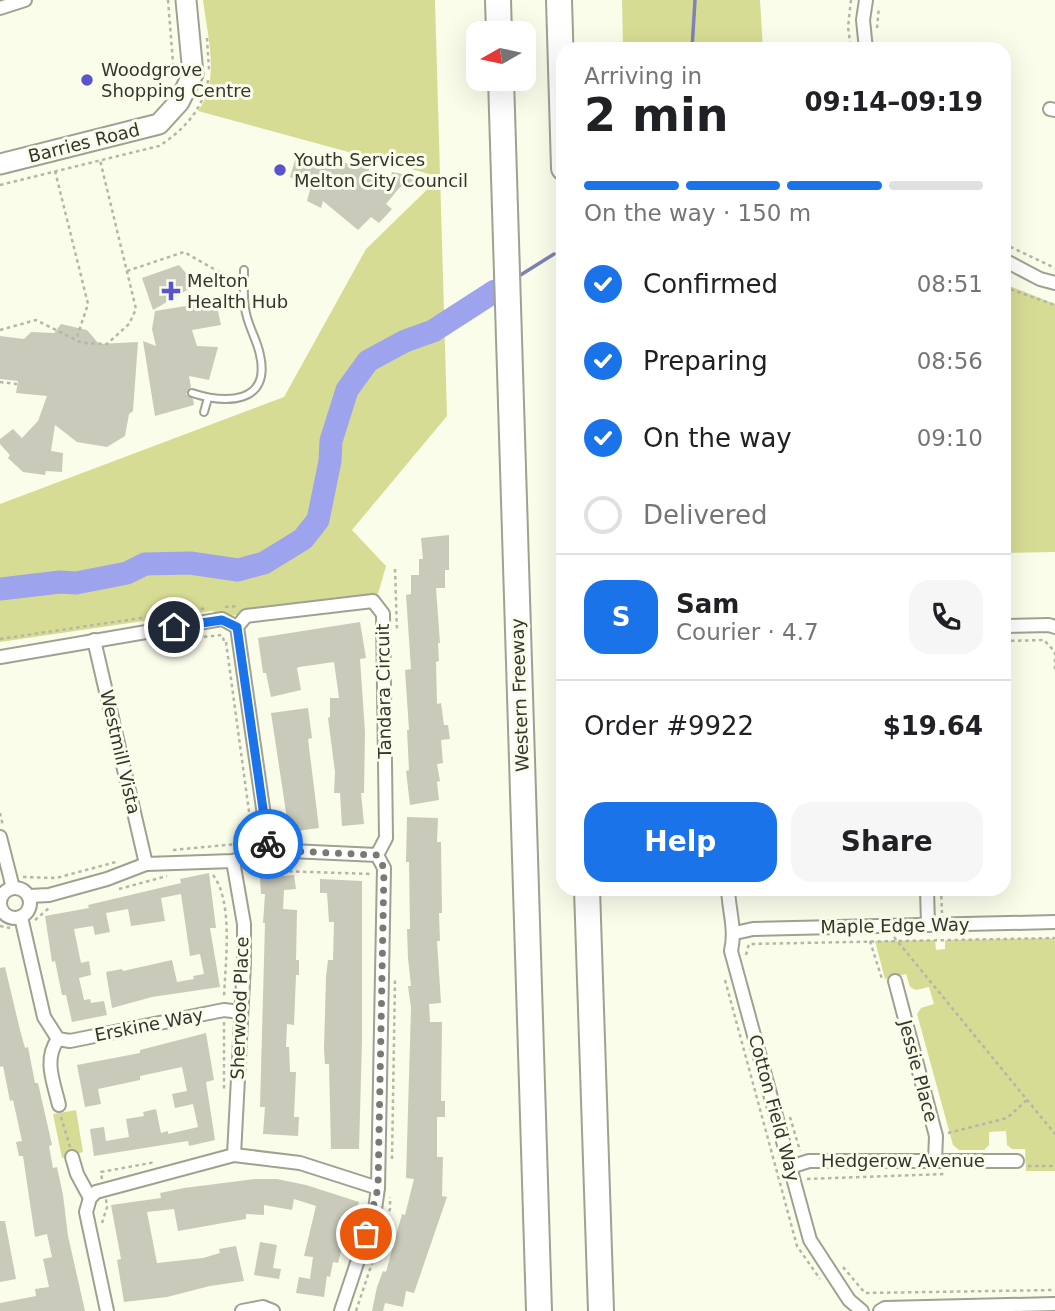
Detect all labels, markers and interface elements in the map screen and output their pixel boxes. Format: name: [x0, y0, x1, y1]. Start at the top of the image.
north arrow: [466, 21, 536, 91]
map controls: [466, 21, 536, 91]
place label: Woodgrove Shopping Centre: [101, 59, 251, 101]
text: Arriving in: [584, 63, 702, 89]
marker: Woodgrove Shopping Centre: [79, 72, 95, 88]
text: 09:14–09:19: [804, 87, 983, 117]
text: 2 min: [584, 88, 728, 142]
street label: Barries Road: [26, 119, 142, 167]
place label: Youth Services Melton City Council: [293, 149, 468, 191]
marker: Youth Services Melton City Council: [272, 162, 288, 178]
text: On the way · 150 m: [584, 200, 811, 226]
icon: check: [584, 265, 622, 303]
text: Confirmed: [643, 269, 778, 299]
place label: Melton Health Hub: [187, 270, 288, 312]
text: 08:51: [917, 271, 983, 297]
marker: Melton Health Hub: [161, 281, 181, 301]
icon: check: [584, 342, 622, 380]
text: Preparing: [643, 346, 768, 376]
text: 08:56: [917, 348, 983, 374]
icon: check: [584, 419, 622, 457]
text: On the way: [643, 423, 792, 453]
text: 09:10: [917, 425, 983, 451]
text: Delivered: [643, 500, 767, 530]
button: phone: [909, 580, 983, 654]
text: Sam: [676, 589, 739, 619]
pin: [144, 597, 204, 657]
text: S: [612, 602, 630, 632]
icon: home: [155, 608, 193, 646]
street label: Western Freeway: [506, 617, 533, 772]
text: Courier · 4.7: [676, 619, 819, 645]
street label: Tandara Circuit: [372, 623, 395, 760]
street label: Westmill Vista: [96, 688, 145, 816]
text: Order #9922: [584, 711, 754, 741]
text: $19.64: [883, 711, 983, 741]
button: Help: [584, 802, 777, 882]
button: Share: [791, 802, 983, 882]
courier: [233, 809, 303, 879]
icon: bike: [249, 825, 287, 863]
street label: Maple Edge Way: [820, 914, 970, 937]
street label: Sherwood Place: [227, 936, 252, 1080]
street label: Erskine Way: [93, 1004, 205, 1045]
street label: Jessie Place: [895, 1017, 942, 1124]
street label: Cotton Field Way: [745, 1032, 804, 1184]
street label: Hedgerow Avenue: [821, 1150, 985, 1171]
pin: [336, 1204, 396, 1264]
icon: bag: [347, 1215, 385, 1253]

